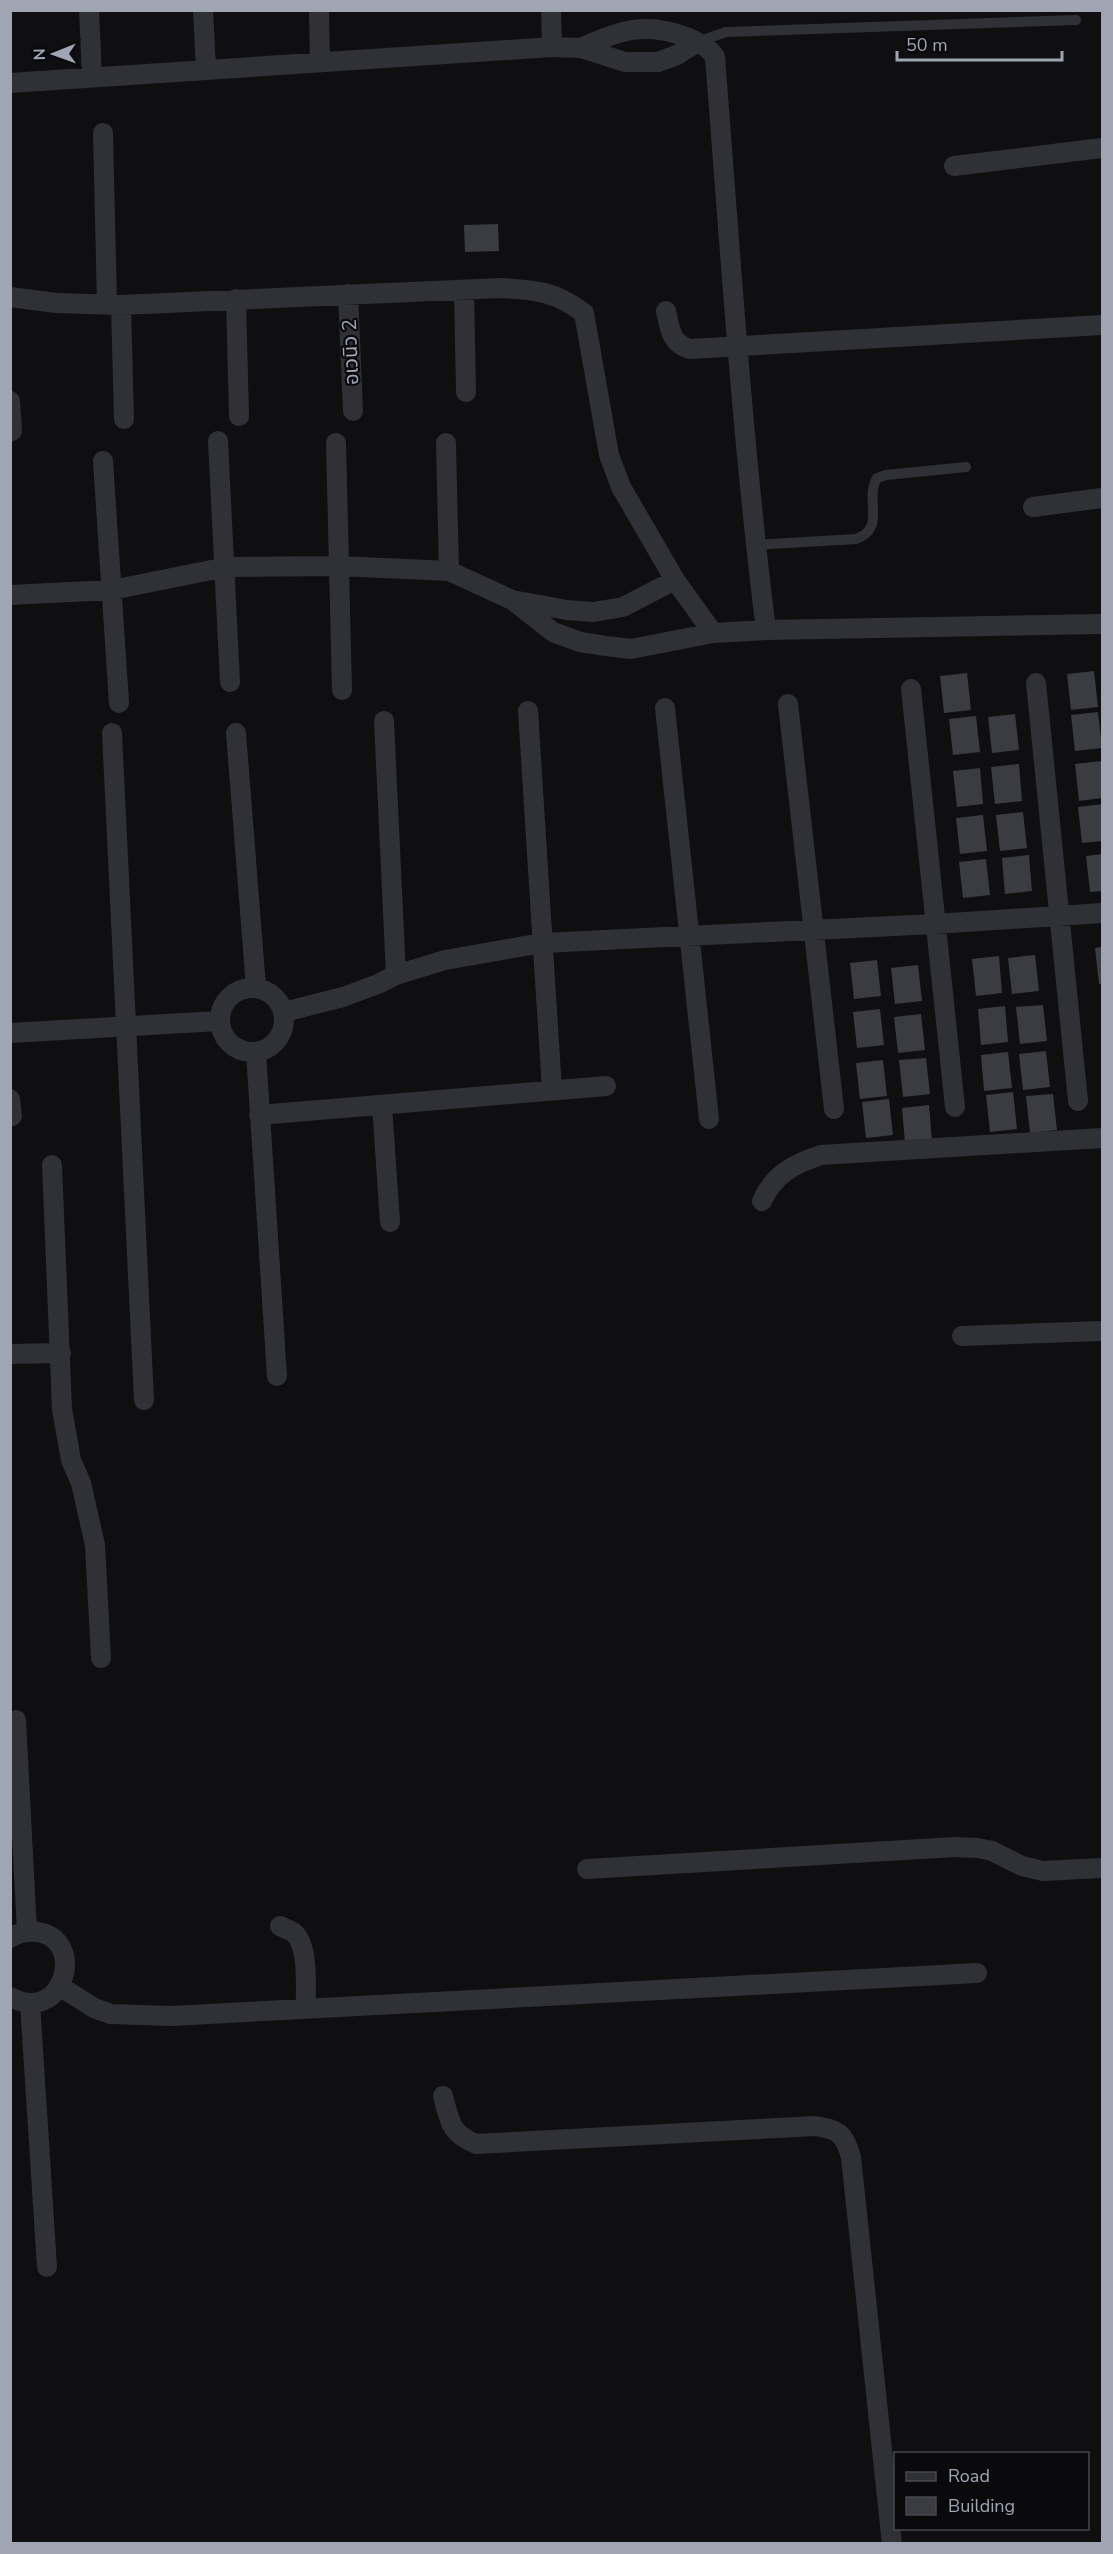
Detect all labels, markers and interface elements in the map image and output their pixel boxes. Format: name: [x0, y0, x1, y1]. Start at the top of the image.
north arrow: [24, 24, 84, 84]
scale bar: [897, 24, 1062, 62]
text: 50 m: [906, 33, 948, 57]
text: N: [29, 48, 51, 60]
street label: อเวนิว 2: [336, 318, 365, 386]
legend: [894, 2452, 1089, 2530]
text: Road: [948, 2464, 990, 2488]
text: Building: [948, 2494, 1015, 2518]

